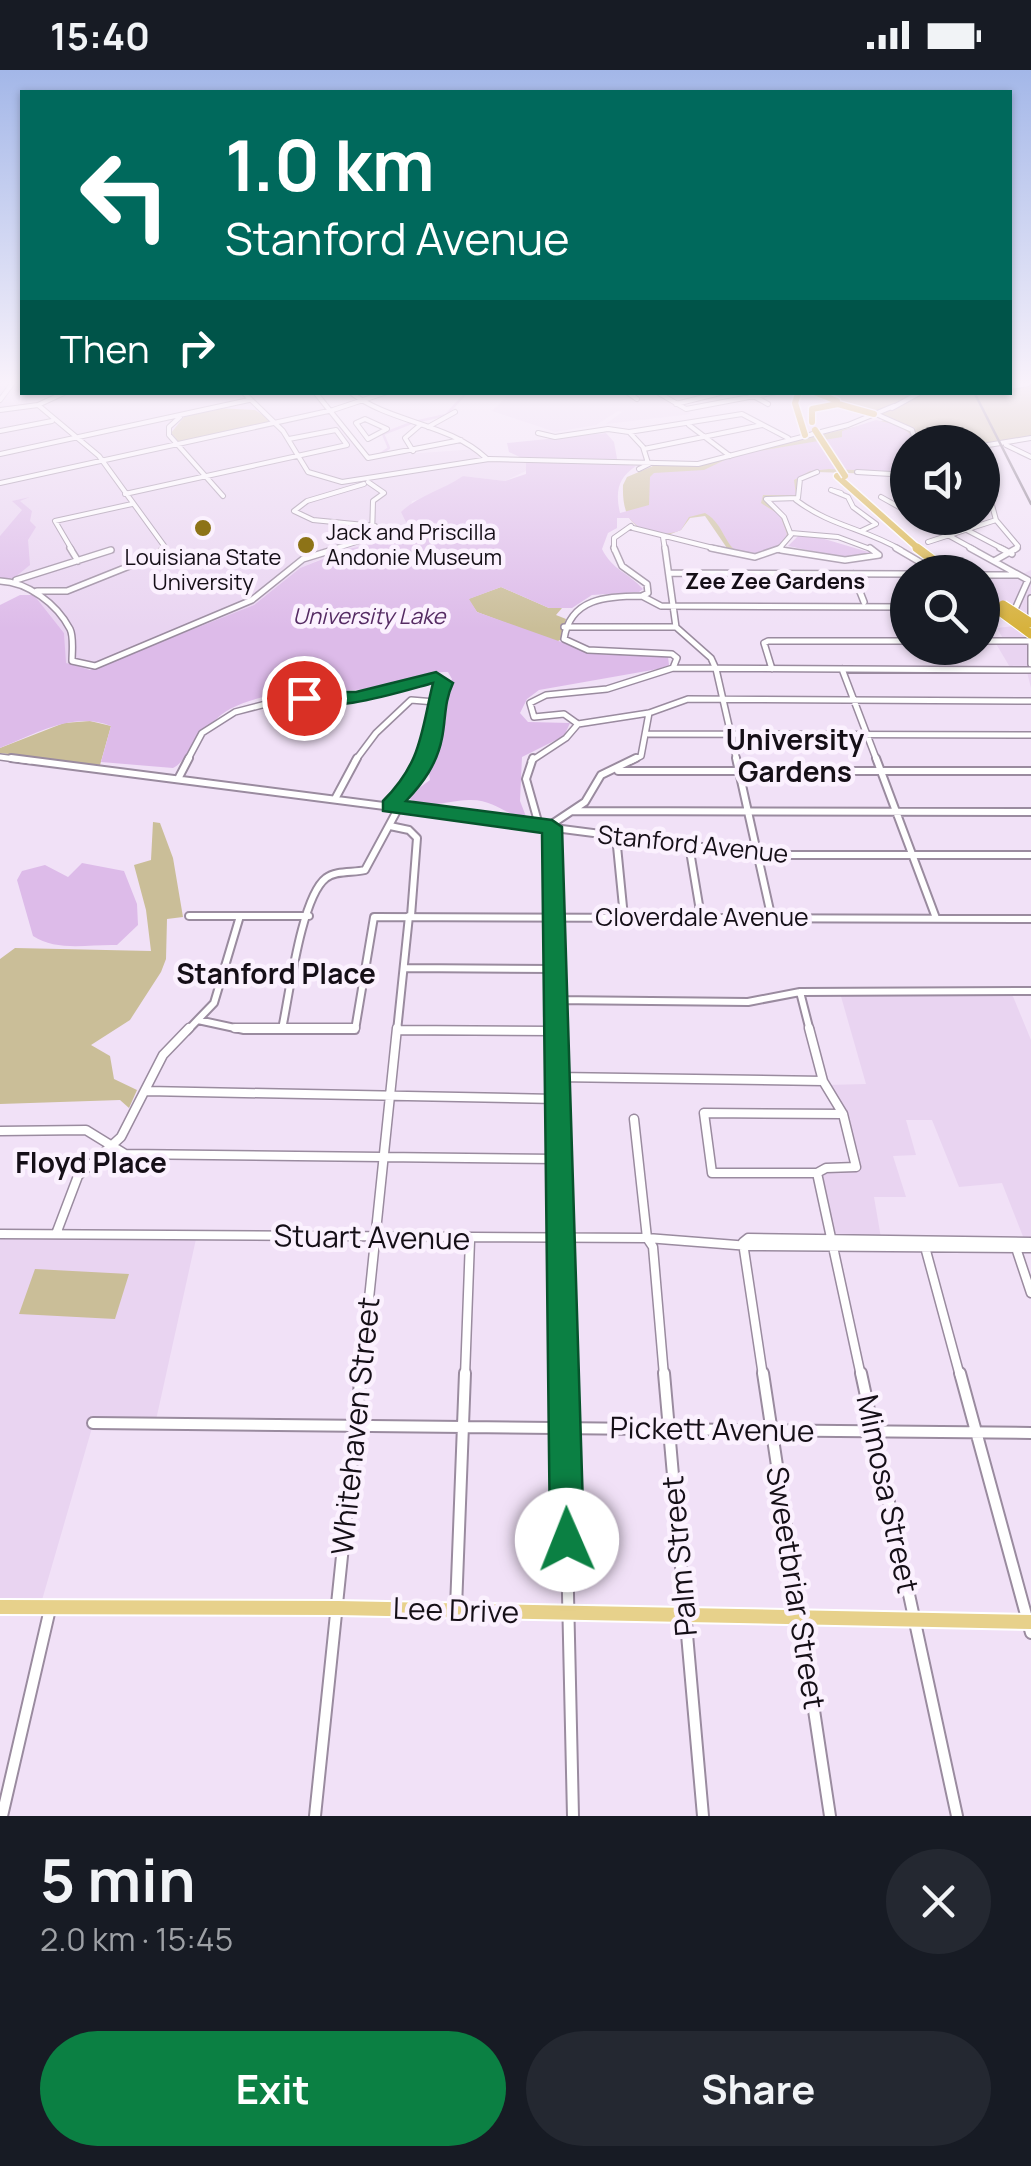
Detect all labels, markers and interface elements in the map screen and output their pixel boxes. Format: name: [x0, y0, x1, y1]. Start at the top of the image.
text: 15:40: [50, 9, 150, 61]
text: 1.0 km: [225, 116, 435, 212]
icon: left: [60, 130, 190, 260]
text: Stanford Avenue: [225, 207, 570, 269]
icon: right: [169, 320, 224, 375]
text: Then: [60, 322, 149, 374]
map controls: [890, 425, 1000, 665]
button: sound: [890, 425, 1000, 535]
marker: Louisiana State University: [192, 517, 214, 539]
place label: Jack and Priscilla Andonie Museum: [326, 517, 502, 572]
marker: Jack and Priscilla Andonie Museum: [295, 534, 317, 556]
place label: Louisiana State University: [125, 542, 282, 597]
button: search: [890, 555, 1000, 665]
district label: Zee Zee Gardens: [685, 566, 865, 596]
water label: University Lake: [293, 601, 447, 631]
pin: [262, 656, 347, 741]
icon: arrive: [277, 671, 332, 726]
district label: University Gardens: [726, 720, 864, 790]
street label: Stanford Avenue: [596, 816, 790, 871]
street label: Cloverdale Avenue: [595, 899, 809, 934]
district label: Stanford Place: [176, 954, 376, 992]
district label: Floyd Place: [15, 1143, 167, 1181]
street label: Stuart Avenue: [273, 1214, 471, 1259]
street label: Whitehaven Street: [321, 1295, 388, 1557]
street label: Mimosa Street: [847, 1391, 929, 1597]
street label: Pickett Avenue: [609, 1406, 815, 1451]
street label: Sweetbriar Street: [757, 1463, 836, 1712]
street label: Palm Street: [651, 1474, 706, 1638]
position arrow: [515, 1488, 619, 1592]
street label: Lee Drive: [392, 1587, 520, 1632]
text: 5 min: [40, 1838, 195, 1920]
button: close: [886, 1849, 991, 1954]
text: 2.0 km · 15:45: [40, 1917, 233, 1961]
button: Exit: [40, 2031, 506, 2146]
button: Share: [526, 2031, 991, 2146]

